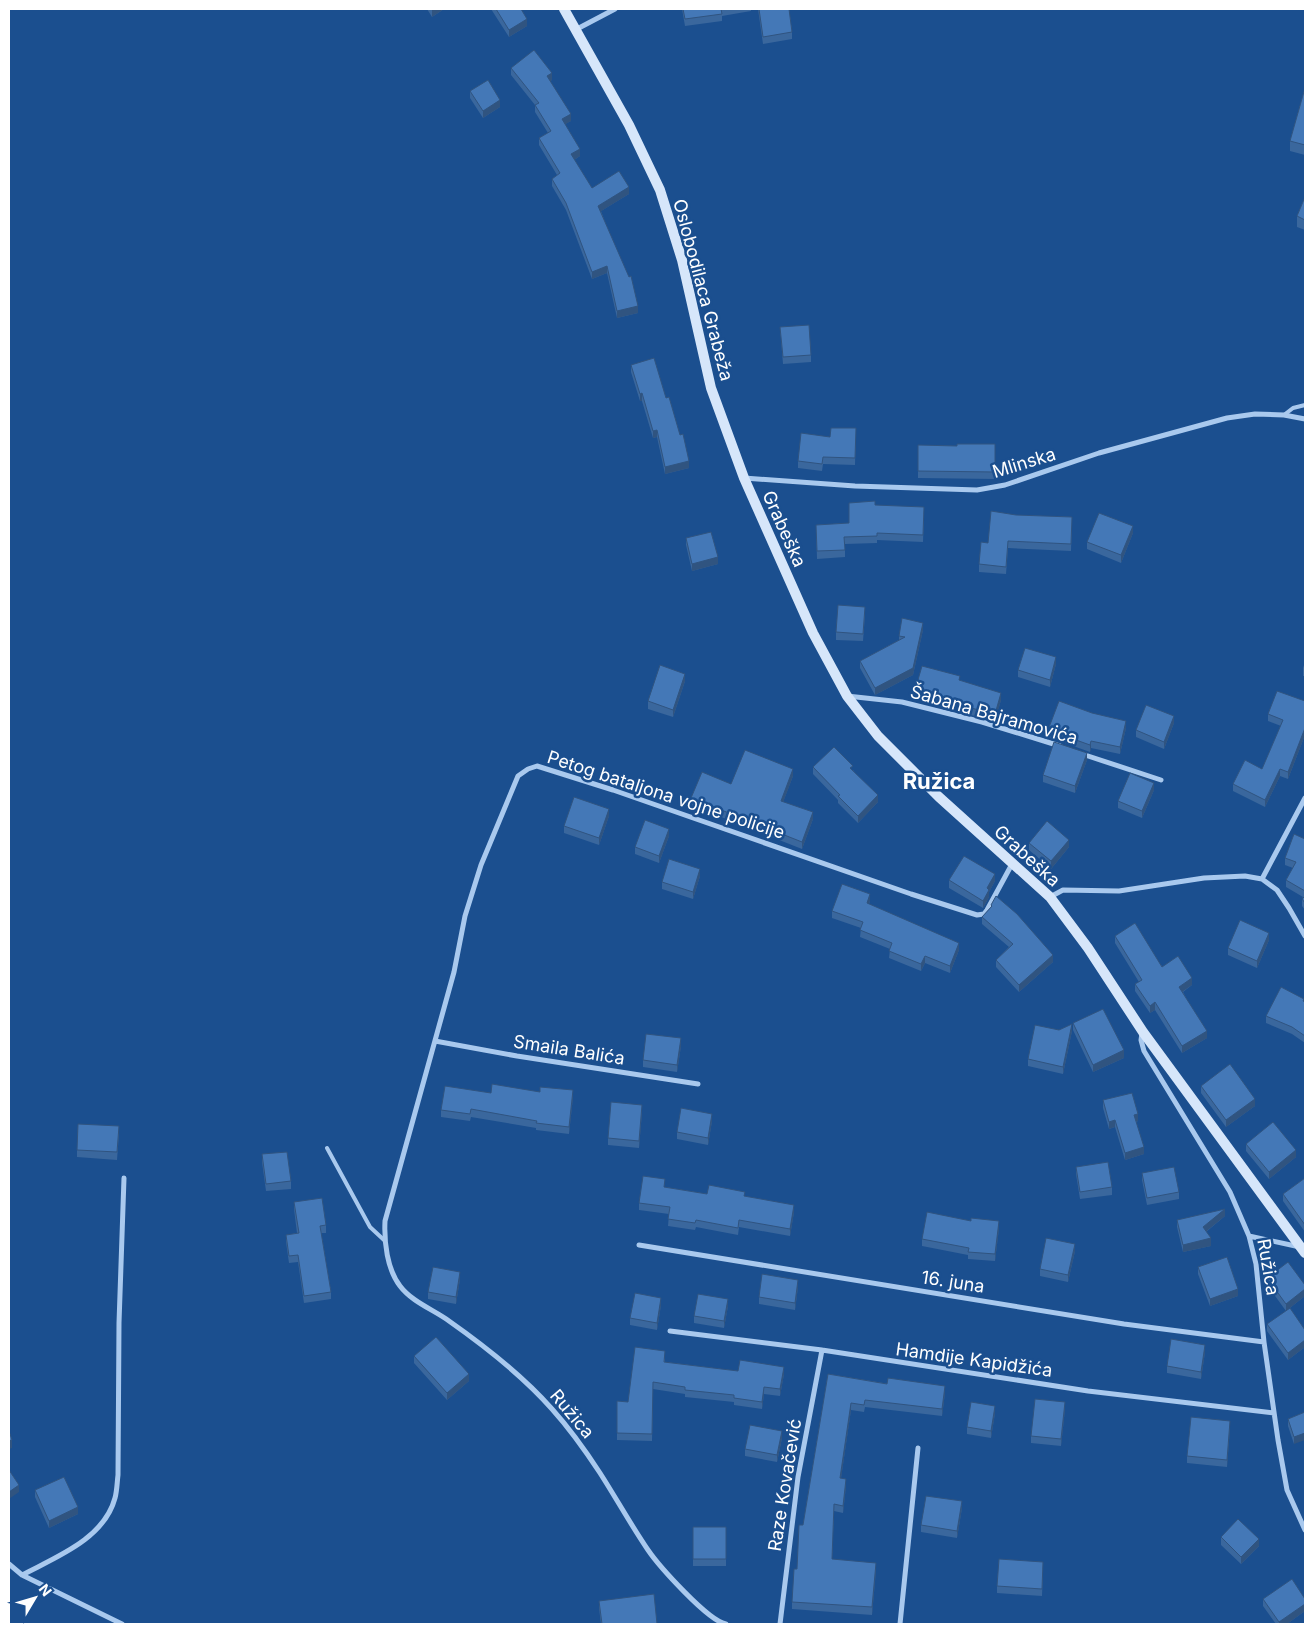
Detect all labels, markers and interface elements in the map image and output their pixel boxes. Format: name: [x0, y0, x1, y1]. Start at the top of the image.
street label: Oslobodilaca Grabeža: [669, 197, 738, 383]
street label: Mlinska: [990, 443, 1058, 482]
street label: Grabeška: [758, 487, 811, 570]
street label: Šabana Bajramovića: [908, 680, 1081, 748]
street label: Petog bataljona vojne policije: [545, 746, 787, 843]
district label: Ružica: [903, 768, 975, 794]
street label: Grabeška: [990, 821, 1065, 891]
street label: Smaila Balića: [512, 1030, 626, 1069]
street label: Ružica: [1253, 1237, 1284, 1297]
street label: 16. juna: [920, 1266, 986, 1297]
street label: Hamdije Kapidžića: [894, 1338, 1054, 1381]
street label: Ružica: [546, 1385, 599, 1442]
street label: Raze Kovačević: [764, 1417, 805, 1553]
north arrow: [10, 1573, 60, 1623]
text: N: [36, 1580, 56, 1599]

